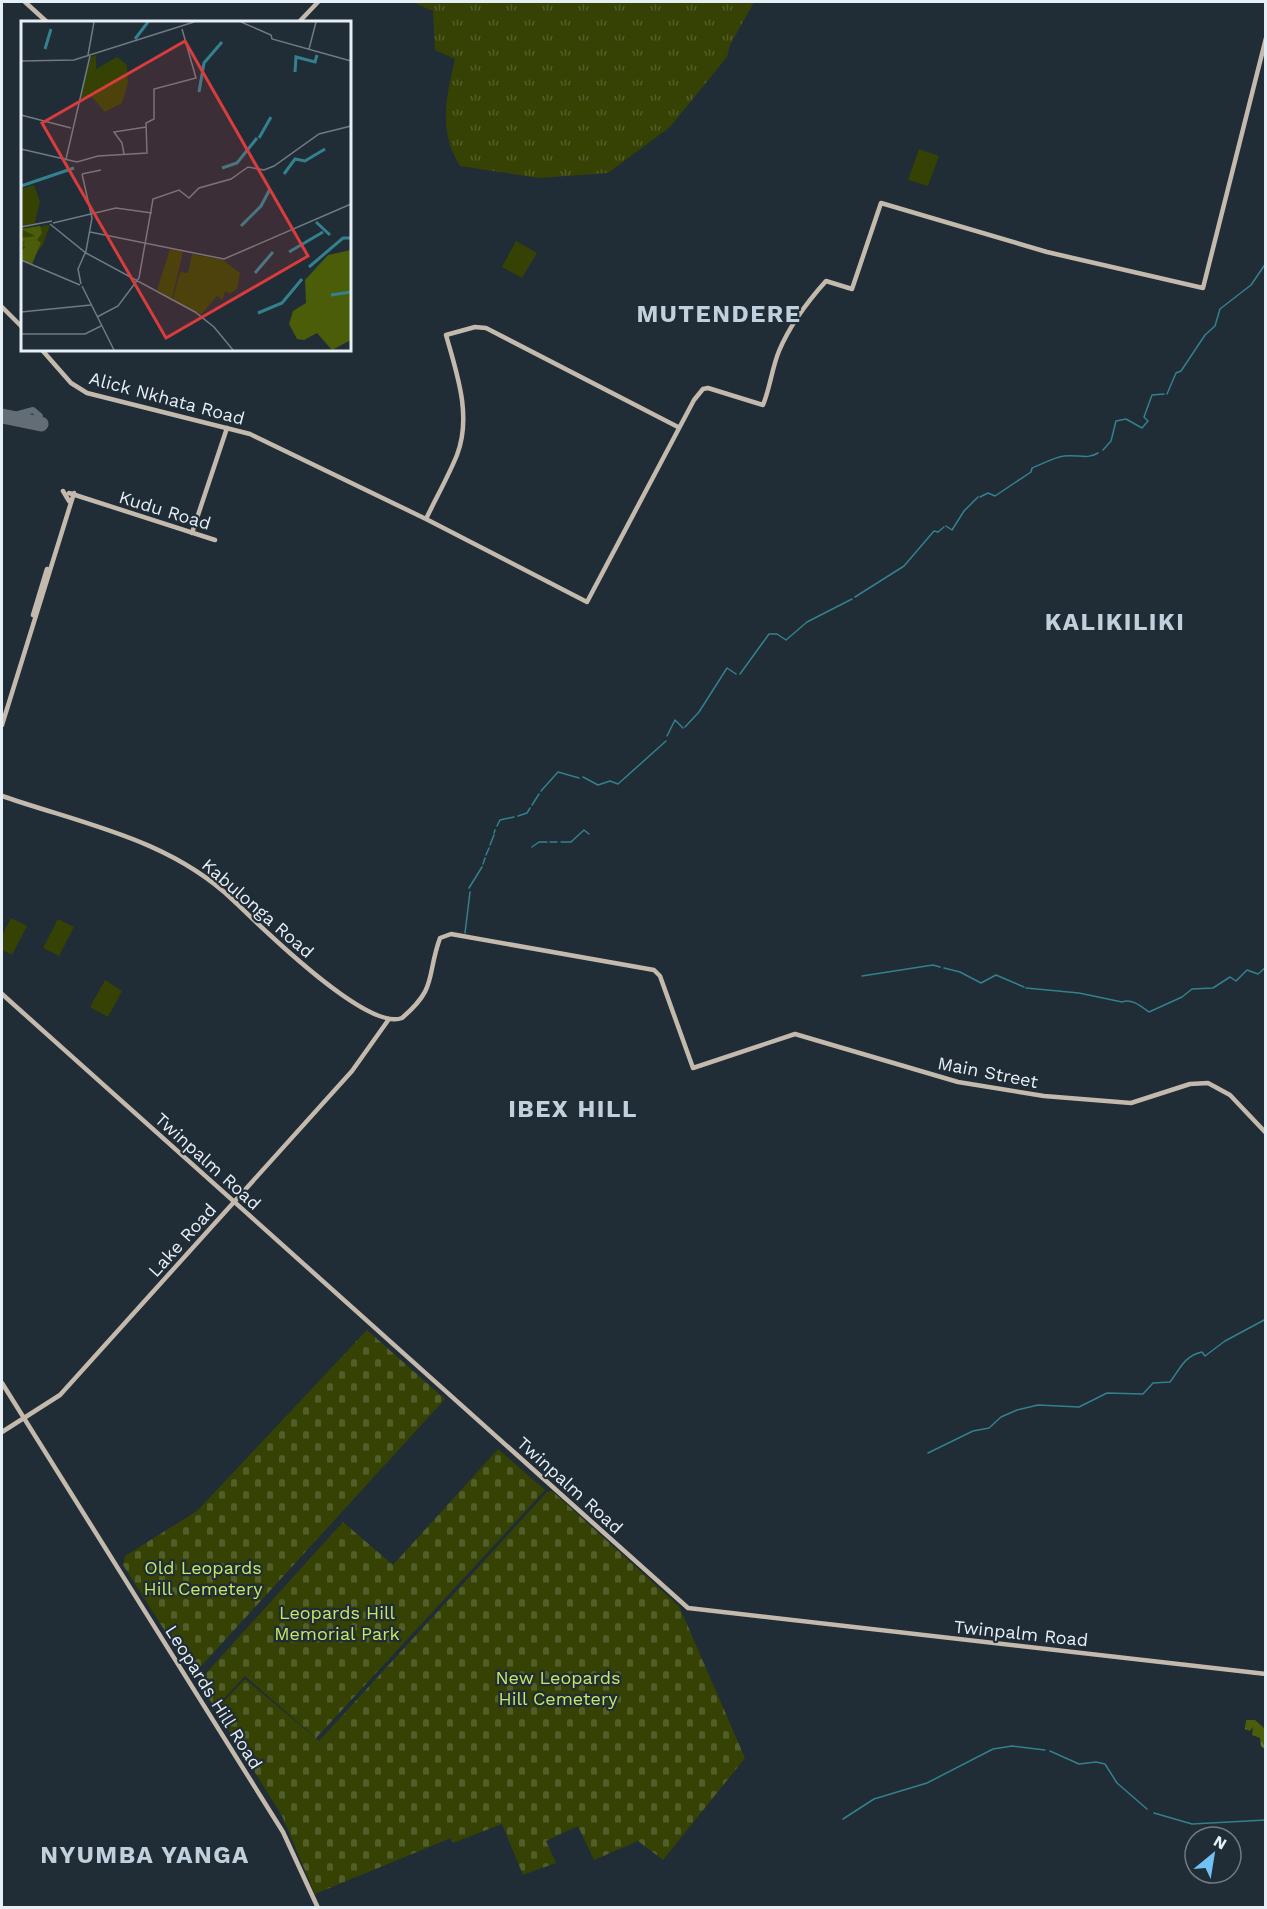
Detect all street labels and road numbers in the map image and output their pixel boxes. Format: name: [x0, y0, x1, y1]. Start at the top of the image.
street label: Alick Nkhata Road: [87, 367, 247, 429]
street label: Kudu Road: [117, 486, 213, 534]
street label: Kabulonga Road: [198, 854, 318, 962]
street label: Main Street: [936, 1052, 1040, 1092]
street label: Twinpalm Road: [151, 1108, 265, 1214]
street label: Lake Road: [144, 1199, 220, 1281]
street label: Twinpalm Road: [513, 1432, 627, 1538]
street label: Twinpalm Road: [953, 1616, 1089, 1650]
street label: Leopards Hill Road: [161, 1621, 267, 1773]

